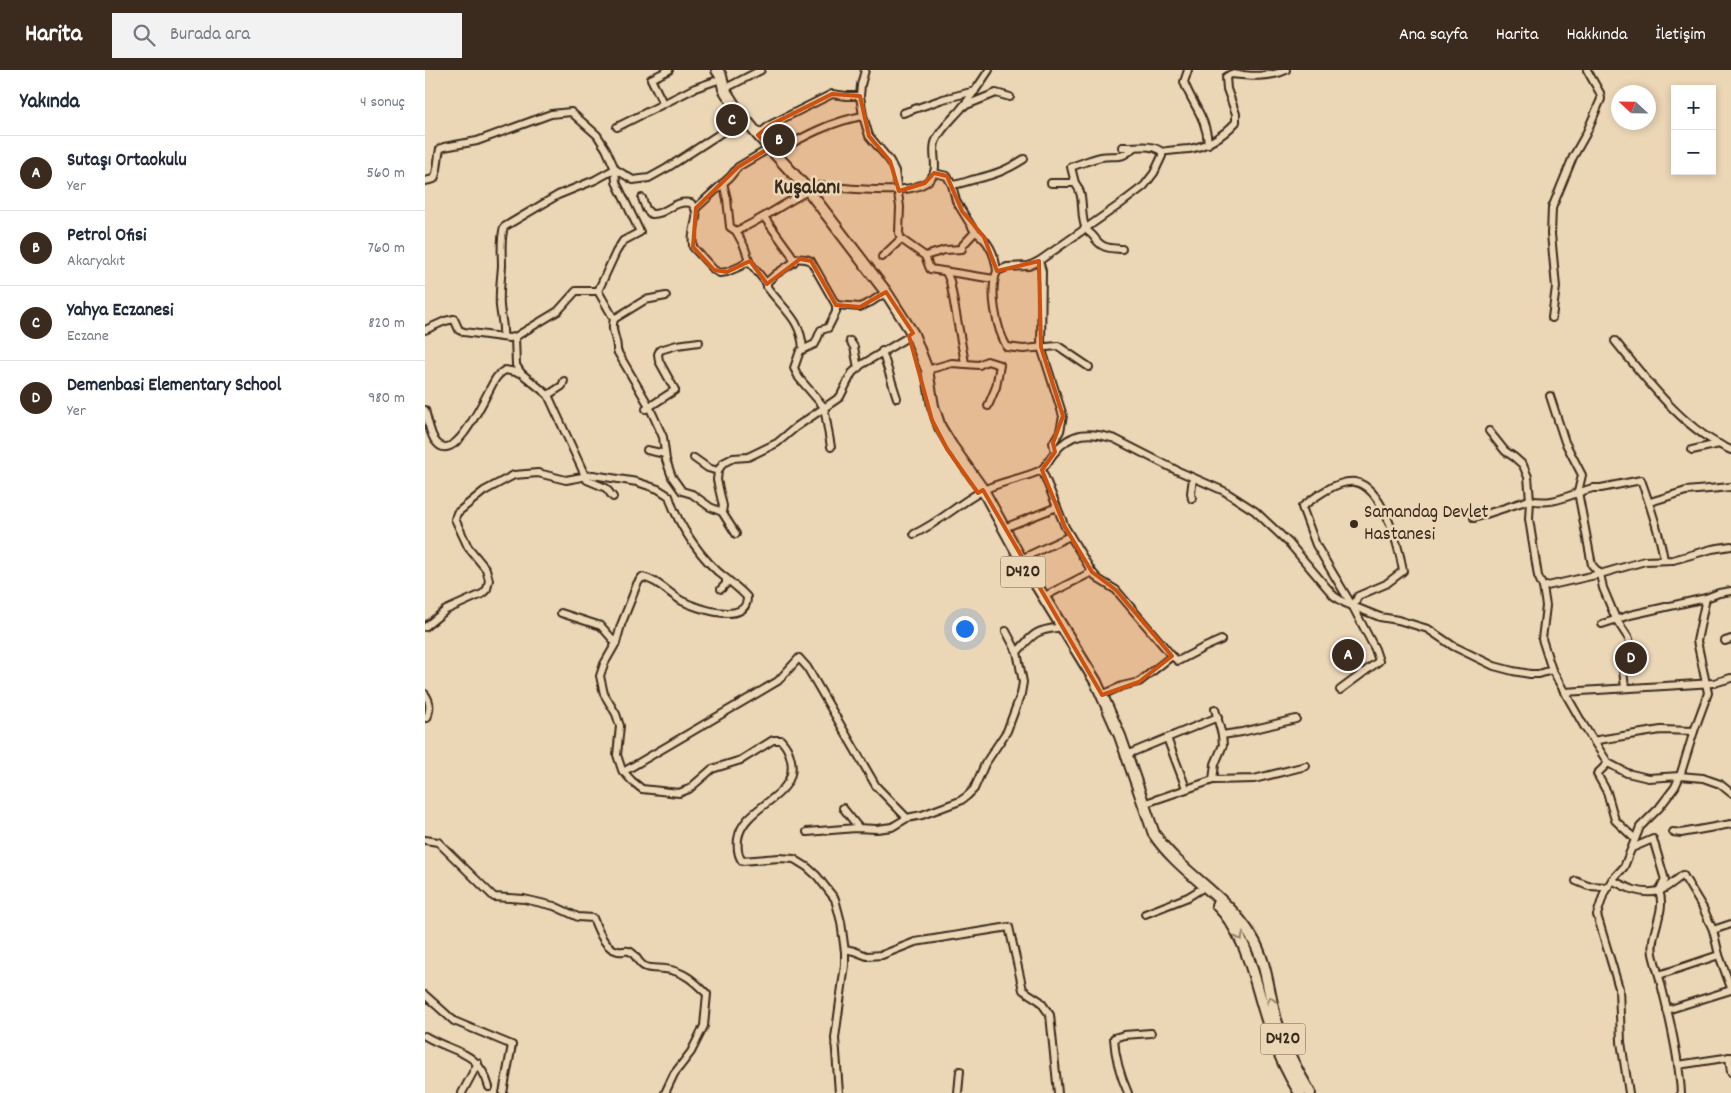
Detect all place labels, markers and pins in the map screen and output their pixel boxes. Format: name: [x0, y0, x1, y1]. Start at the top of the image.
pin: C: [716, 101, 748, 139]
pin: B: [763, 121, 795, 159]
place label: Samandag Devlet Hastanesi: [1364, 500, 1489, 549]
marker: Samandag Devlet Hastanesi: [1348, 518, 1360, 530]
pin: A: [1332, 636, 1364, 674]
pin: D: [1615, 639, 1647, 677]

